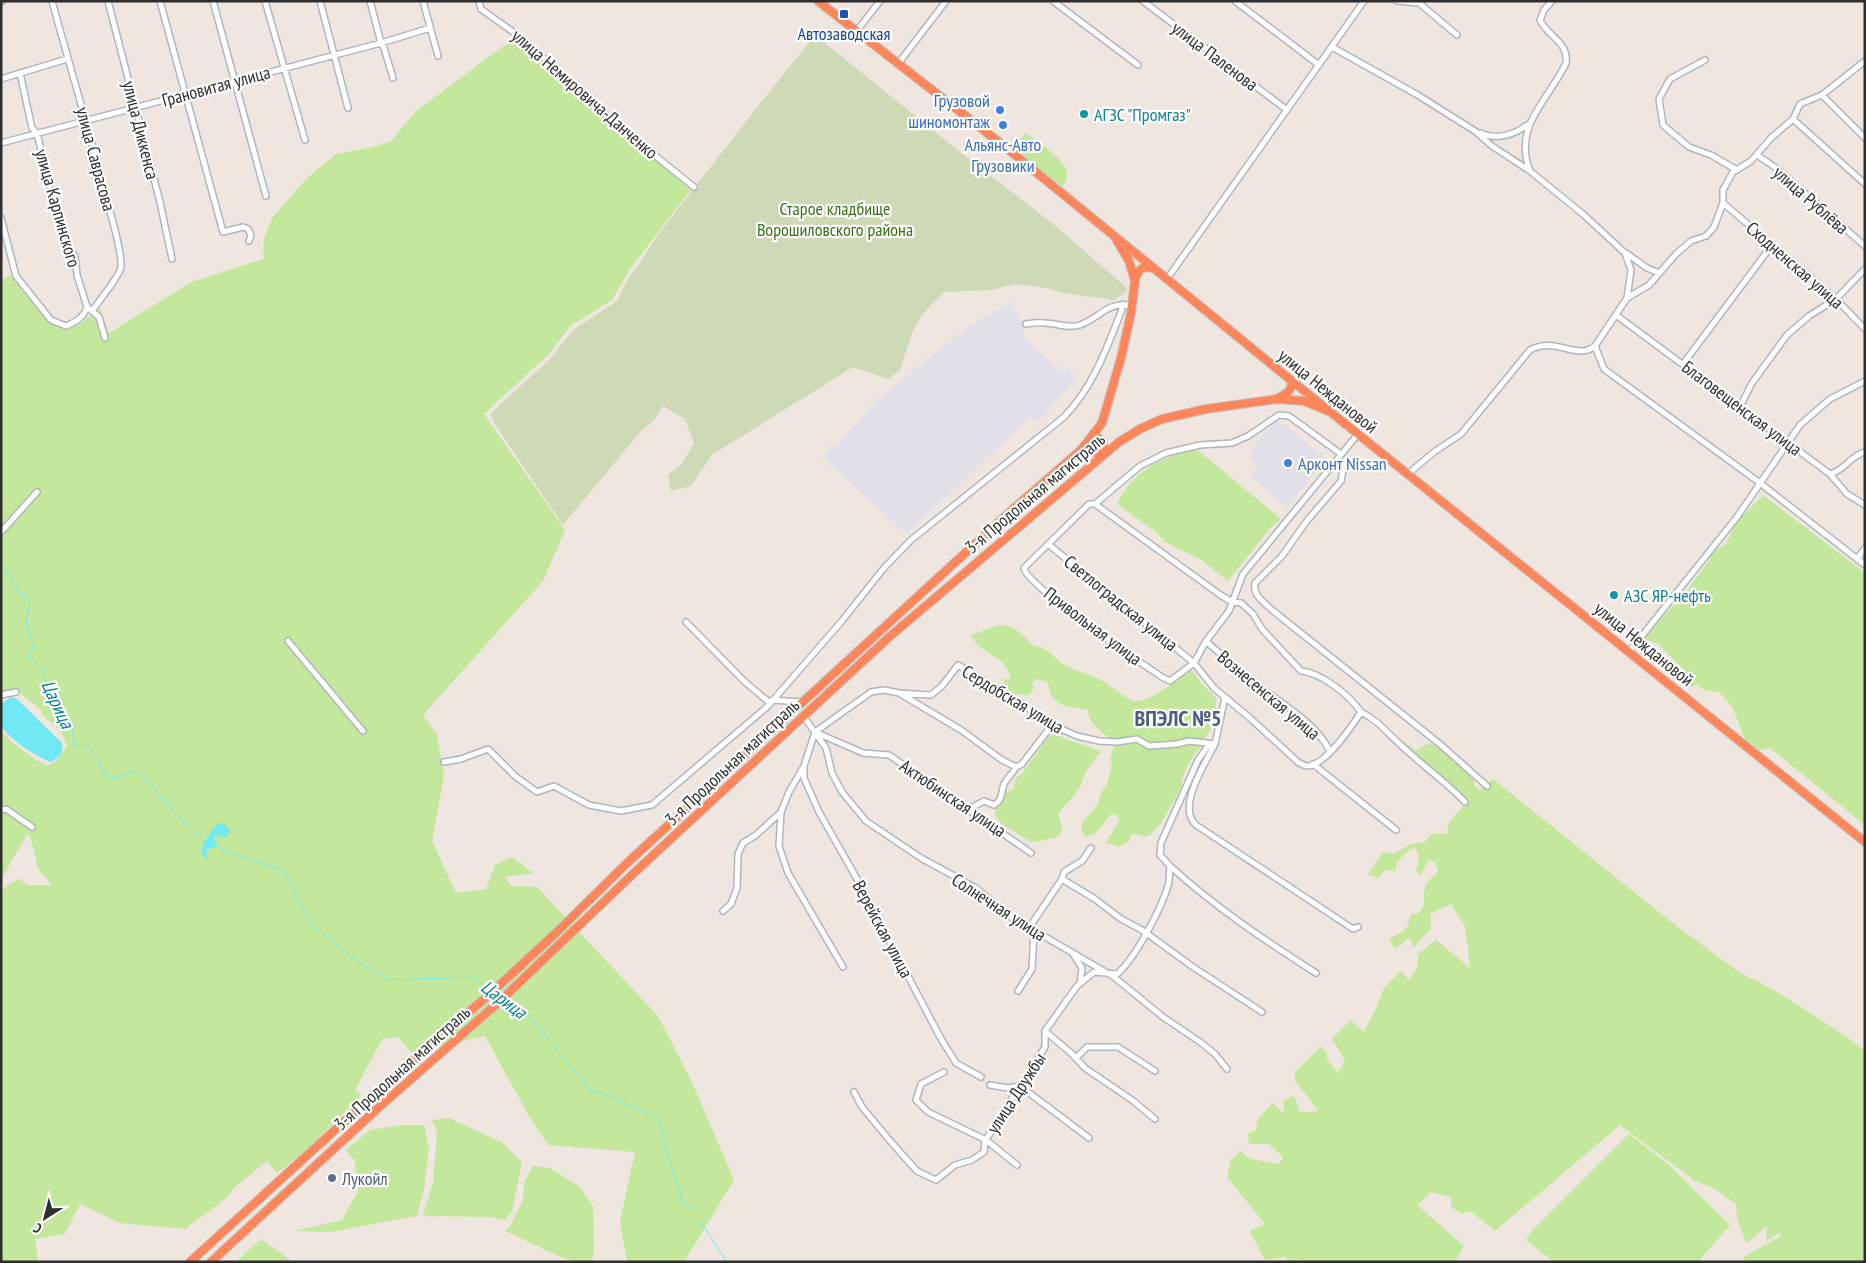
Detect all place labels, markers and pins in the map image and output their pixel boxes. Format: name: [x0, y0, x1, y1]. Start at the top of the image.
marker: Автозаводская: [838, 8, 850, 20]
place label: Автозаводская: [797, 22, 891, 45]
place label: Грузовой шиномонтаж: [908, 89, 990, 133]
place label: АГЗС "Промгаз": [1094, 103, 1191, 126]
marker: Грузовой шиномонтаж: [994, 104, 1006, 116]
marker: АГЗС "Промгаз": [1078, 108, 1090, 120]
marker: Альянс-Авто Грузовики: [997, 119, 1009, 131]
place label: Альянс-Авто Грузовики: [965, 133, 1042, 177]
place label: Арконт Nissan: [1298, 452, 1387, 475]
marker: Арконт Nissan: [1282, 457, 1294, 469]
place label: АЗС ЯР-нефть: [1624, 584, 1711, 607]
marker: АЗС ЯР-нефть: [1608, 589, 1620, 601]
place label: Лукойл: [341, 1167, 388, 1190]
marker: Лукойл: [326, 1172, 338, 1184]

